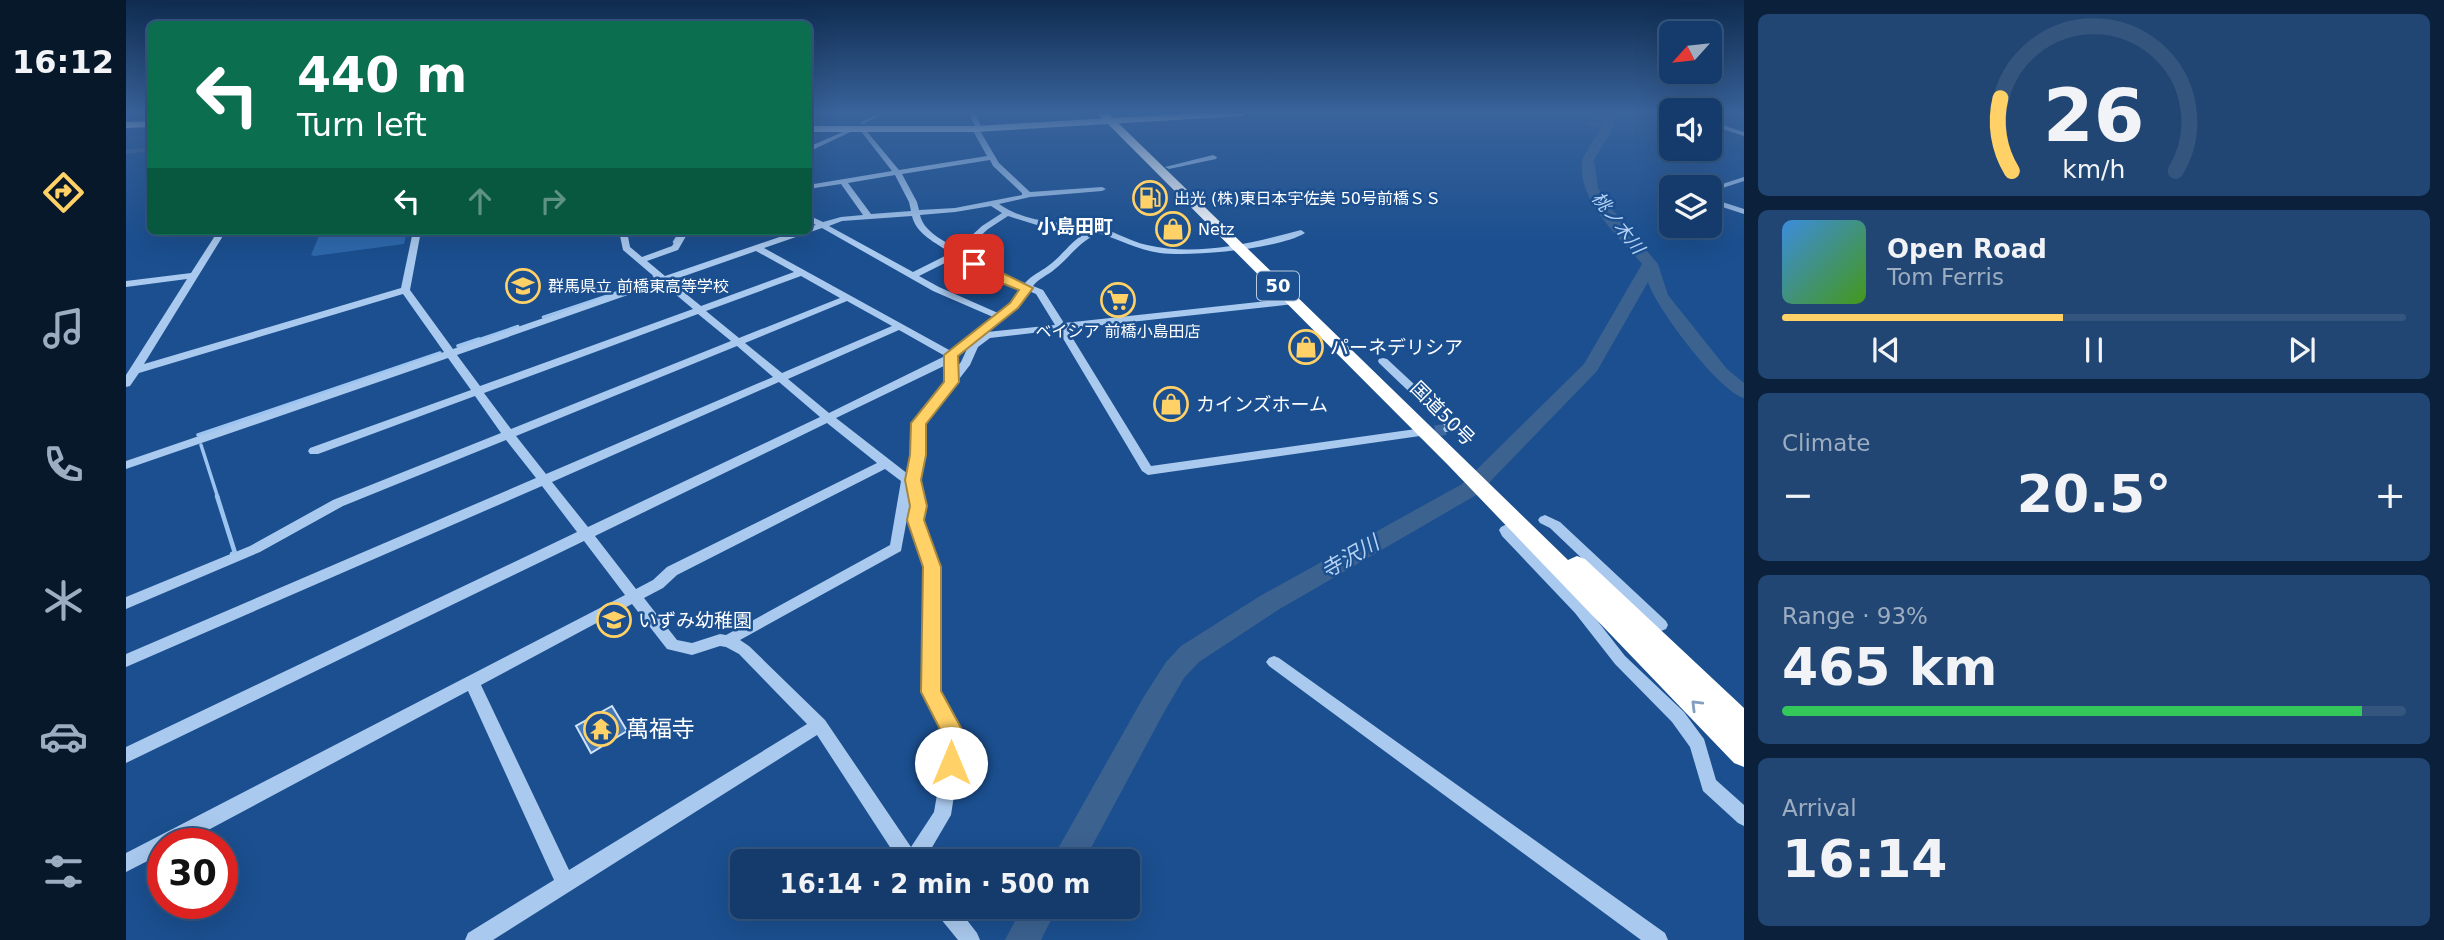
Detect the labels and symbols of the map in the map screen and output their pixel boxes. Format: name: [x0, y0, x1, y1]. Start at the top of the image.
north arrow: [1659, 21, 1722, 84]
fuel station icon: 出光 (株)東日本宇佐美 50号前橋ＳＳ: [1131, 179, 1169, 217]
water label: 桃ノ木川: [1588, 188, 1650, 259]
place label: 出光 (株)東日本宇佐美 50号前橋ＳＳ: [1174, 189, 1441, 208]
shop icon: Netz: [1154, 210, 1192, 248]
district label: 小島田町: [1037, 215, 1113, 237]
place label: Netz: [1198, 220, 1234, 239]
pin: [944, 234, 1004, 294]
school or university icon: 群馬県立 前橋東高等学校: [504, 267, 542, 305]
road number: 50: [1257, 272, 1299, 300]
place label: 群馬県立 前橋東高等学校: [548, 277, 729, 296]
supermarket icon: ベイシア 前橋小島田店: [1099, 281, 1137, 319]
place label: ベイシア 前橋小島田店: [1035, 322, 1201, 341]
shop icon: パーネデリシア: [1287, 328, 1325, 366]
place label: パーネデリシア: [1330, 336, 1463, 358]
street label: 国道50号: [1407, 377, 1479, 449]
shop icon: カインズホーム: [1152, 385, 1190, 423]
place label: カインズホーム: [1196, 393, 1328, 415]
water label: 寺沢川: [1317, 530, 1385, 583]
school or university icon: いずみ幼稚園: [595, 601, 633, 639]
place label: いずみ幼稚園: [638, 609, 752, 631]
one-way arrow: [1691, 701, 1704, 714]
temple icon: 萬福寺: [582, 710, 620, 748]
place label: 萬福寺: [626, 716, 695, 742]
position arrow: [914, 726, 988, 800]
speed limit sign: 30: [147, 828, 238, 919]

